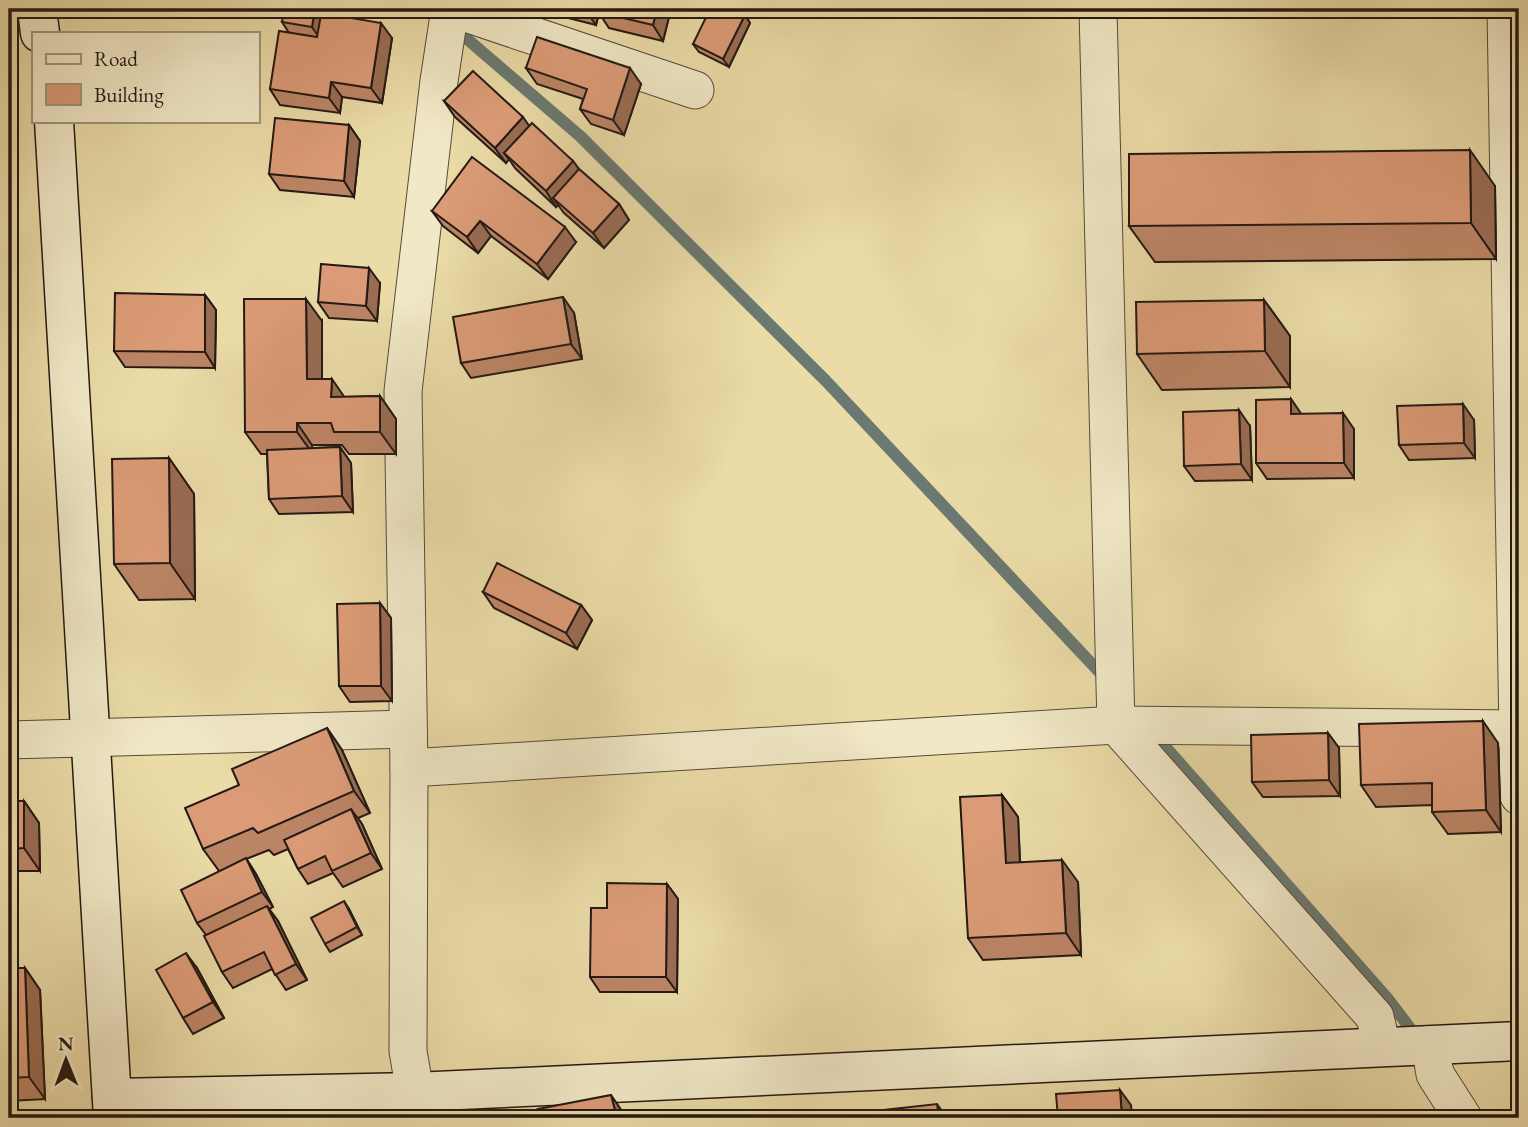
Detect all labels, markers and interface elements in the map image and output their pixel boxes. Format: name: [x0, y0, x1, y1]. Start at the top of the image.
legend: [32, 32, 259, 122]
text: Road: [94, 45, 138, 72]
text: Building: [94, 81, 164, 108]
north arrow: [32, 1026, 102, 1096]
text: N: [58, 1031, 74, 1056]

